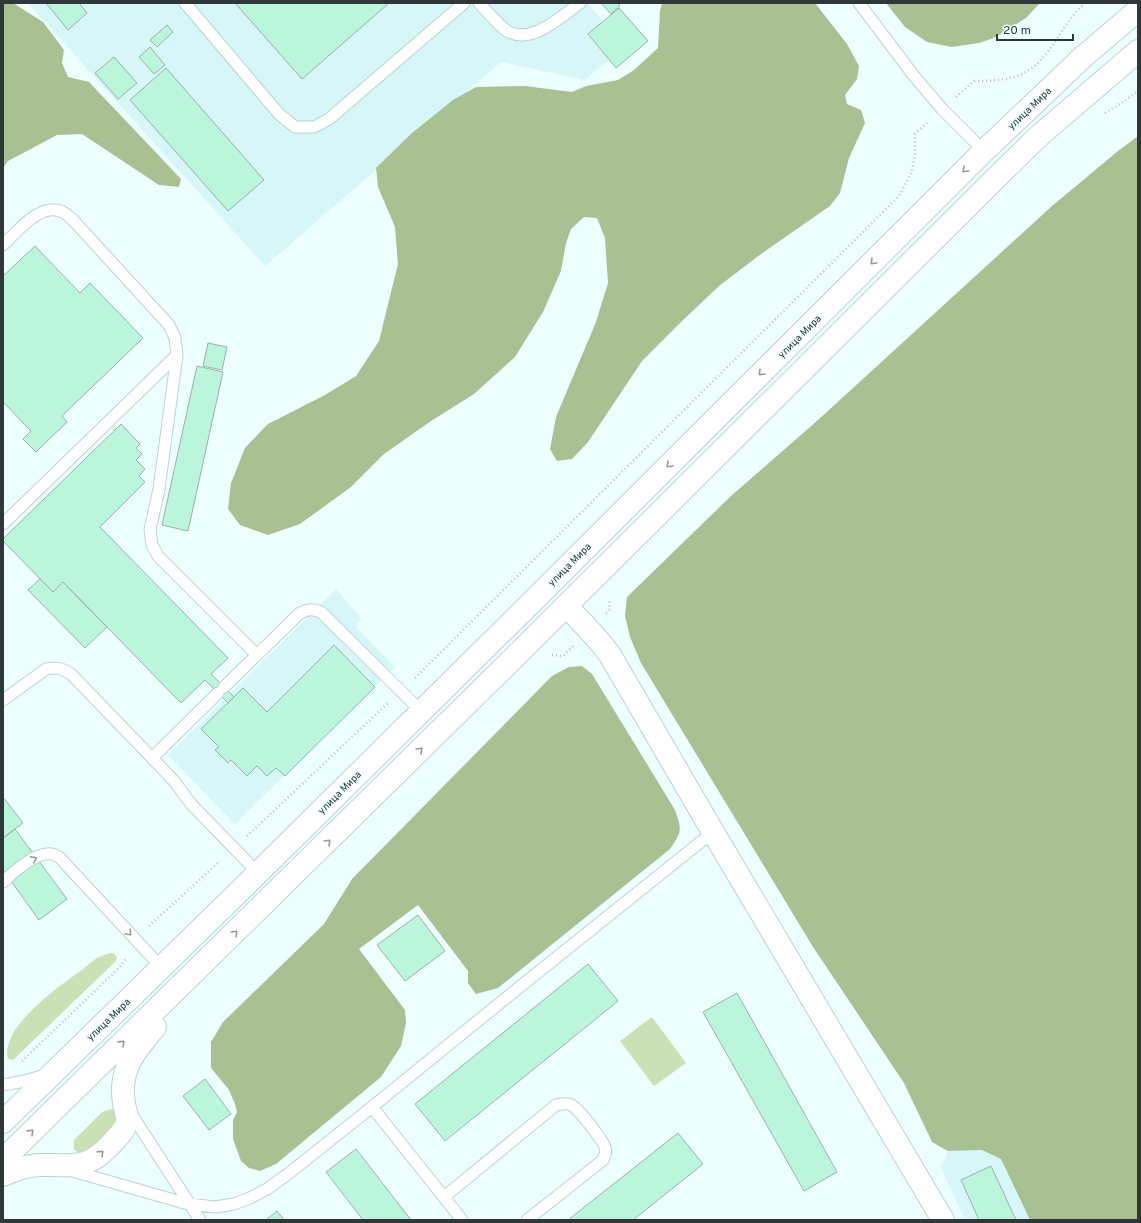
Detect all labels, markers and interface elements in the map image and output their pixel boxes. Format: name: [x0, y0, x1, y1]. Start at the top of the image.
scale bar: [997, 16, 1073, 42]
text: 20 m: [1003, 23, 1031, 39]
street label: улица Мира: [1005, 85, 1055, 133]
one-way arrow: [962, 165, 970, 173]
one-way arrow: [870, 257, 878, 264]
street label: улица Мира: [776, 313, 824, 361]
one-way arrow: [758, 368, 766, 376]
one-way arrow: [666, 460, 674, 468]
street label: улица Мира: [546, 541, 594, 589]
one-way arrow: [415, 747, 423, 755]
street label: улица Мира: [316, 769, 364, 817]
one-way arrow: [323, 839, 331, 847]
one-way arrow: [30, 856, 37, 864]
one-way arrow: [124, 928, 132, 936]
one-way arrow: [230, 930, 238, 938]
street label: улица Мира: [84, 996, 134, 1044]
one-way arrow: [117, 1041, 125, 1048]
one-way arrow: [26, 1129, 34, 1137]
one-way arrow: [96, 1150, 104, 1158]

